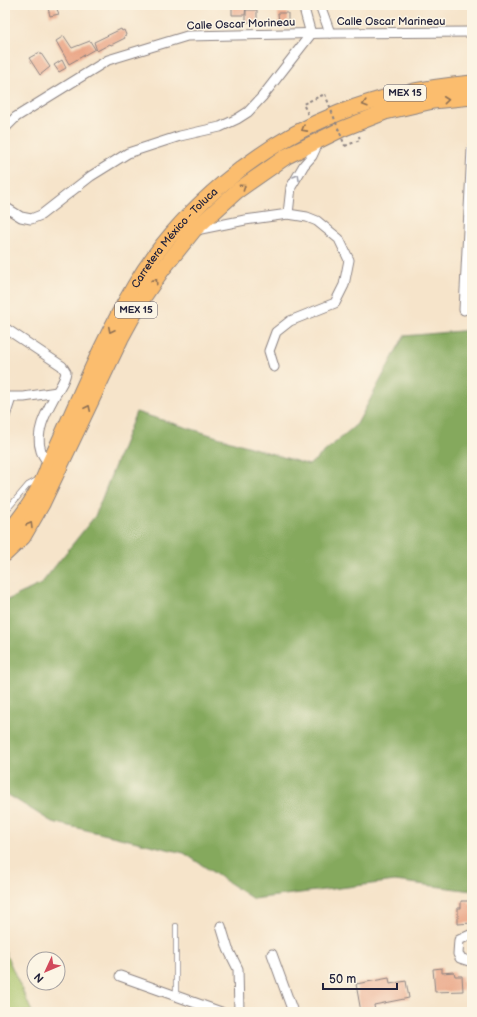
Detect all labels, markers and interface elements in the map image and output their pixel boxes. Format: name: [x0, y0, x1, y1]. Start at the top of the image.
street label: Calle Oscar Marineau: [337, 15, 445, 28]
street label: Calle Oscar Morineau: [187, 16, 295, 32]
road number: MEX 15: [384, 85, 426, 101]
one-way arrow: [443, 96, 449, 105]
one-way arrow: [362, 99, 369, 108]
one-way arrow: [301, 124, 308, 132]
one-way arrow: [292, 174, 300, 181]
one-way arrow: [239, 184, 246, 192]
street label: Carretera México - Toluca: [128, 185, 220, 290]
one-way arrow: [150, 278, 158, 285]
road number: MEX 15: [115, 302, 157, 318]
one-way arrow: [108, 326, 115, 333]
one-way arrow: [83, 405, 91, 413]
one-way arrow: [25, 522, 33, 529]
north arrow: [26, 951, 66, 991]
scale bar: [323, 965, 397, 991]
text: N: [32, 970, 47, 985]
text: 50 m: [329, 972, 356, 987]

